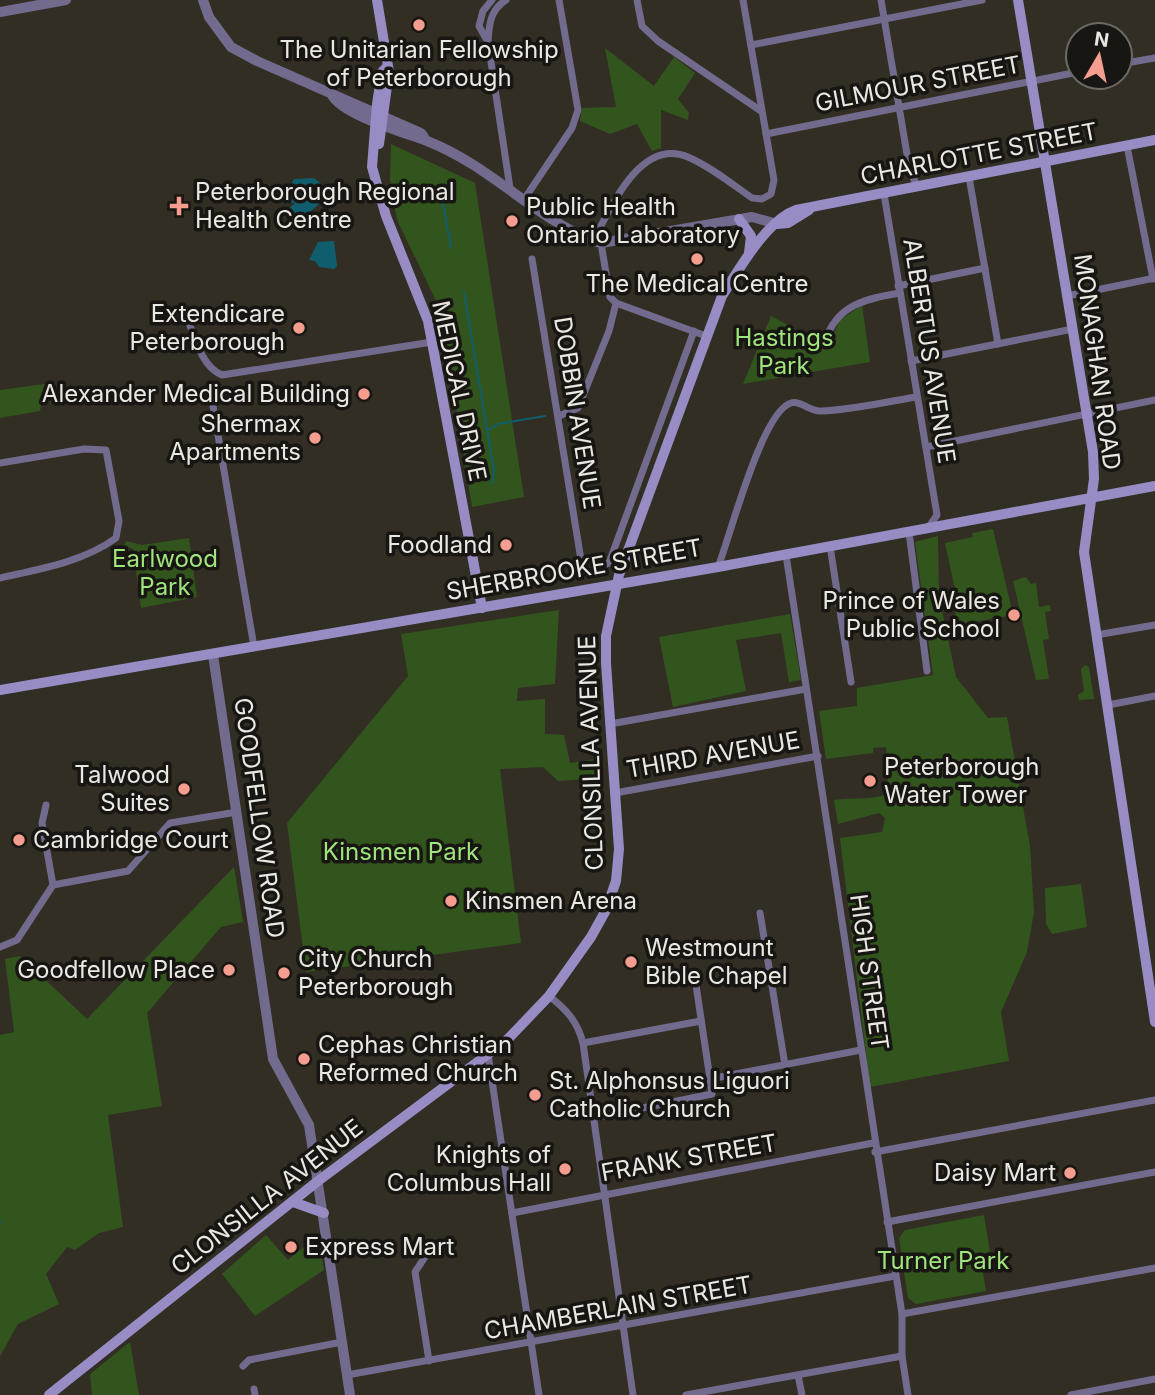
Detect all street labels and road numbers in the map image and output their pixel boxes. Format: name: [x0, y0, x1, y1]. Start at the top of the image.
street label: GILMOUR STREET: [813, 49, 1023, 118]
street label: CHARLOTTE STREET: [858, 116, 1100, 191]
street label: ALBERTUS AVENUE: [897, 236, 962, 466]
street label: MONAGHAN ROAD: [1068, 252, 1127, 472]
street label: MEDICAL DRIVE: [426, 298, 493, 484]
street label: DOBBIN AVENUE: [548, 315, 607, 511]
street label: SHERBROOKE STREET: [444, 533, 704, 606]
street label: CLONSILLA AVENUE: [572, 635, 609, 871]
street label: GOODFELLOW ROAD: [228, 696, 291, 940]
street label: THIRD AVENUE: [624, 725, 802, 784]
street label: HIGH STREET: [844, 892, 895, 1052]
street label: CLONSILLA AVENUE: [165, 1113, 368, 1281]
street label: FRANK STREET: [599, 1128, 779, 1187]
street label: CHAMBERLAIN STREET: [482, 1270, 754, 1345]

